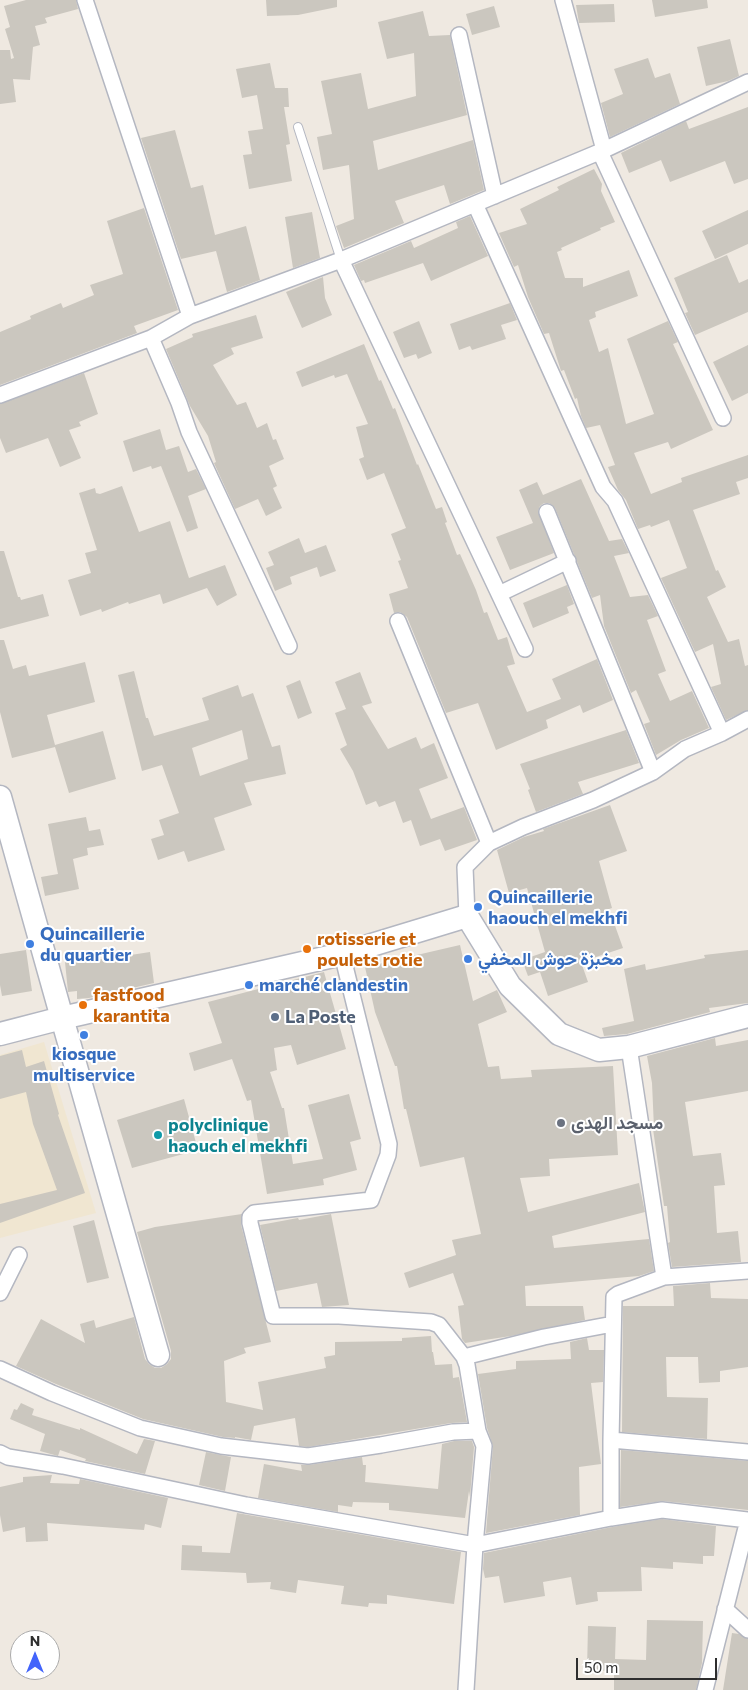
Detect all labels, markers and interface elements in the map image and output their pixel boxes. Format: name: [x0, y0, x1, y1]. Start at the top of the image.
place label: Quincaillerie haouch el mekhfi: [488, 886, 628, 929]
marker: Quincaillerie haouch el mekhfi: [472, 901, 484, 913]
place label: Quincaillerie du quartier: [40, 923, 145, 966]
place label: rotisserie et poulets rotie: [317, 928, 422, 971]
marker: Quincaillerie du quartier: [24, 938, 36, 950]
marker: rotisserie et poulets rotie: [301, 943, 313, 955]
place label: مخبزة حوش المخفي: [478, 948, 623, 970]
marker: مخبزة حوش المخفي: [462, 953, 474, 965]
place label: marché clandestin: [259, 974, 408, 996]
marker: marché clandestin: [243, 979, 255, 991]
place label: fastfood karantita: [93, 984, 170, 1026]
marker: fastfood karantita: [77, 999, 89, 1011]
place label: La Poste: [285, 1006, 356, 1028]
marker: La Poste: [269, 1011, 281, 1023]
marker: kiosque multiservice: [78, 1029, 90, 1041]
place label: kiosque multiservice: [33, 1043, 135, 1086]
place label: مسجد الهدى: [571, 1112, 663, 1134]
place label: polyclinique haouch el mekhfi: [168, 1114, 308, 1156]
marker: مسجد الهدى: [555, 1117, 567, 1129]
marker: polyclinique haouch el mekhfi: [152, 1129, 164, 1141]
north arrow: [10, 1630, 60, 1680]
text: N: [30, 1632, 40, 1649]
scale bar: [578, 1648, 719, 1680]
text: 50 m: [584, 1658, 618, 1676]

